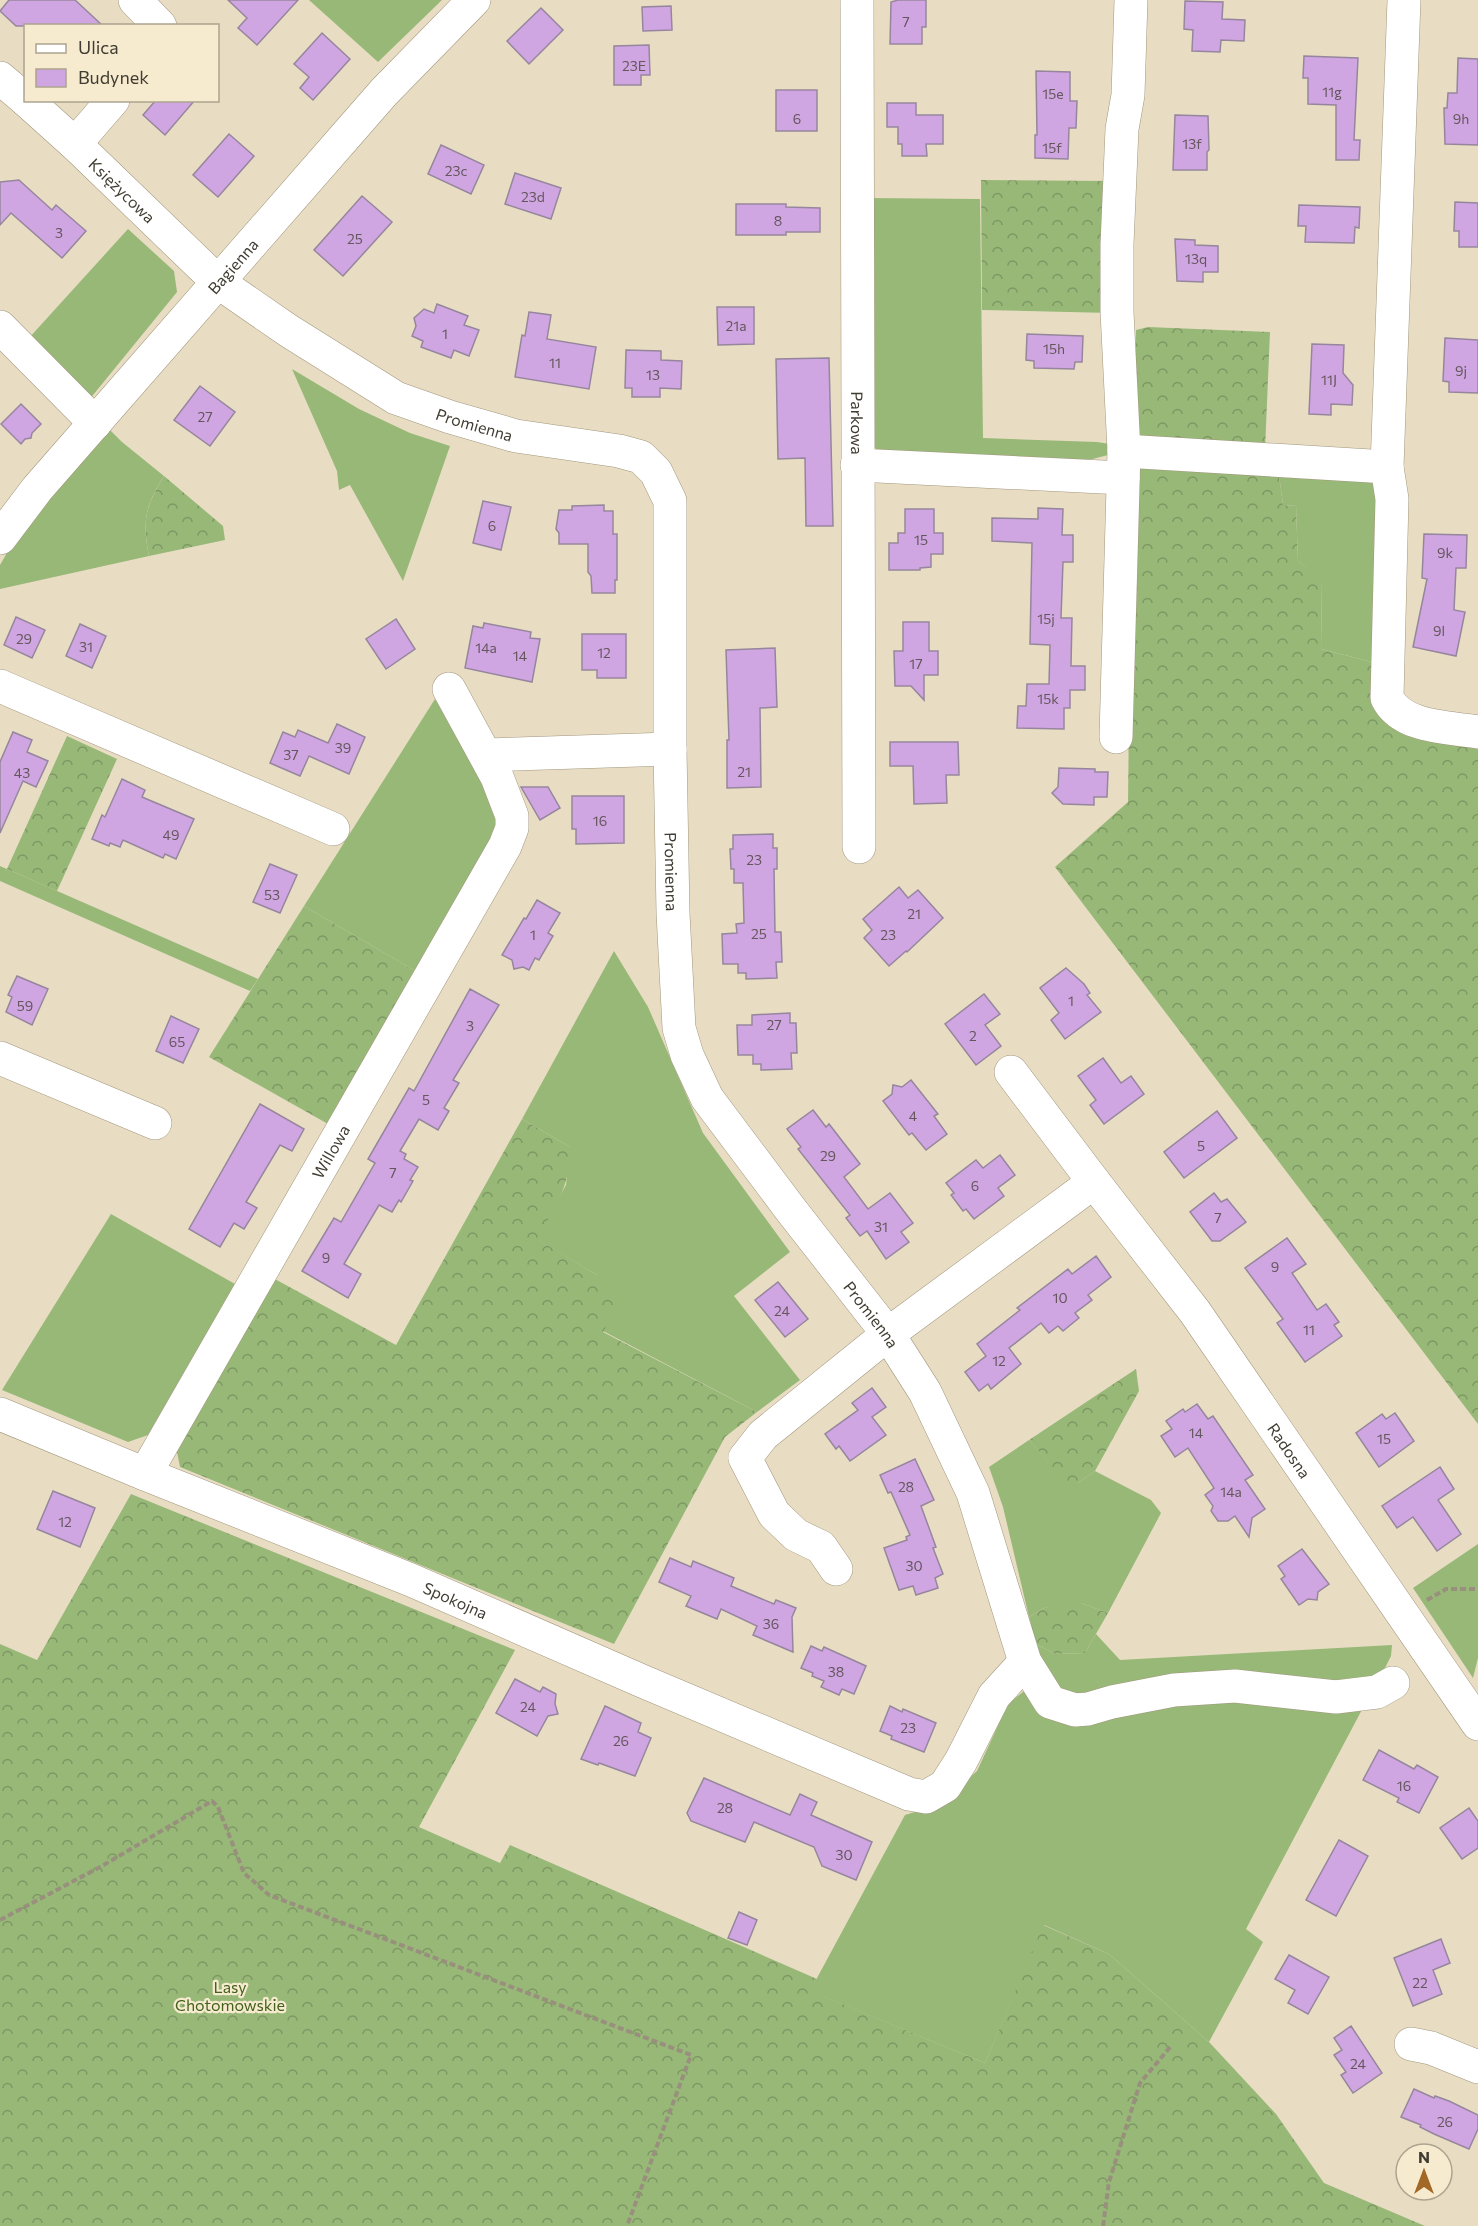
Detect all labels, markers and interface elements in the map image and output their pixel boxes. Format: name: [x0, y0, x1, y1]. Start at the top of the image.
house number: 7: [902, 13, 910, 30]
legend: [24, 24, 219, 102]
text: Ulica: [78, 36, 119, 58]
house number: 23E: [622, 57, 646, 74]
text: Budynek: [78, 66, 149, 88]
house number: 11g: [1322, 83, 1342, 100]
house number: 15e: [1042, 85, 1064, 102]
house number: 6: [793, 110, 801, 127]
house number: 9h: [1453, 110, 1469, 127]
house number: 13f: [1182, 135, 1202, 152]
house number: 15f: [1042, 139, 1062, 156]
street label: Księżycowa: [85, 154, 160, 226]
house number: 23c: [445, 162, 467, 179]
house number: 23d: [521, 188, 545, 205]
house number: 8: [774, 212, 782, 229]
house number: 3: [55, 224, 63, 241]
house number: 25: [347, 230, 363, 247]
street label: Bagienna: [203, 234, 261, 297]
house number: 13q: [1185, 250, 1207, 267]
house number: 21a: [725, 317, 747, 334]
house number: 1: [442, 325, 448, 342]
house number: 15h: [1043, 340, 1065, 357]
house number: 11: [549, 354, 561, 371]
house number: 9j: [1455, 362, 1467, 379]
house number: 13: [646, 366, 660, 383]
house number: 11J: [1321, 371, 1337, 388]
street label: Parkowa: [848, 391, 868, 455]
street label: Promienna: [434, 403, 515, 444]
house number: 27: [197, 408, 213, 425]
house number: 6: [488, 517, 496, 534]
house number: 15: [914, 531, 928, 548]
house number: 9k: [1437, 544, 1453, 561]
house number: 15j: [1037, 610, 1055, 627]
house number: 9l: [1433, 622, 1445, 639]
house number: 29: [16, 630, 32, 647]
house number: 31: [79, 638, 93, 655]
house number: 14a: [475, 639, 497, 656]
house number: 12: [597, 644, 611, 661]
house number: 14: [513, 647, 528, 664]
house number: 17: [909, 655, 923, 672]
house number: 15k: [1037, 690, 1059, 707]
house number: 39: [335, 739, 351, 756]
house number: 37: [283, 746, 299, 763]
house number: 21: [737, 763, 751, 780]
house number: 43: [14, 764, 30, 781]
house number: 16: [593, 812, 607, 829]
house number: 49: [163, 826, 179, 843]
street label: Promienna: [662, 832, 682, 911]
house number: 23: [746, 851, 762, 868]
house number: 53: [264, 886, 280, 903]
house number: 21: [907, 905, 921, 922]
house number: 25: [751, 925, 767, 942]
house number: 1: [530, 926, 536, 943]
house number: 23: [880, 926, 896, 943]
house number: 1: [1068, 992, 1074, 1009]
house number: 59: [17, 997, 33, 1014]
house number: 27: [766, 1016, 782, 1033]
house number: 3: [466, 1017, 474, 1034]
house number: 2: [969, 1027, 977, 1044]
house number: 65: [169, 1033, 185, 1050]
house number: 5: [422, 1091, 430, 1108]
house number: 4: [909, 1107, 918, 1124]
street label: Willowa: [307, 1121, 353, 1182]
house number: 5: [1197, 1137, 1205, 1154]
house number: 29: [820, 1147, 836, 1164]
house number: 7: [389, 1164, 397, 1181]
house number: 6: [971, 1177, 979, 1194]
house number: 7: [1214, 1209, 1222, 1226]
house number: 31: [874, 1218, 888, 1235]
house number: 9: [322, 1249, 330, 1266]
house number: 9: [1271, 1258, 1279, 1275]
street label: Promienna: [840, 1277, 904, 1351]
house number: 10: [1052, 1289, 1068, 1306]
house number: 24: [774, 1302, 791, 1319]
house number: 11: [1303, 1321, 1315, 1338]
house number: 12: [992, 1352, 1006, 1369]
street label: Radosna: [1264, 1419, 1315, 1481]
house number: 14: [1189, 1424, 1204, 1441]
house number: 15: [1377, 1430, 1391, 1447]
house number: 28: [898, 1478, 914, 1495]
house number: 14a: [1220, 1483, 1242, 1500]
house number: 12: [58, 1513, 72, 1530]
house number: 30: [905, 1557, 923, 1574]
street label: Spokojna: [421, 1577, 491, 1622]
house number: 36: [763, 1615, 779, 1632]
house number: 38: [828, 1663, 844, 1680]
house number: 24: [520, 1698, 537, 1715]
house number: 23: [900, 1719, 916, 1736]
house number: 26: [613, 1732, 629, 1749]
house number: 16: [1397, 1777, 1411, 1794]
house number: 28: [717, 1799, 733, 1816]
house number: 30: [835, 1846, 853, 1863]
house number: 22: [1412, 1974, 1428, 1991]
park label: Lasy Chotomowskie: [175, 1977, 285, 2014]
house number: 24: [1350, 2055, 1367, 2072]
house number: 26: [1437, 2113, 1453, 2130]
north arrow: [1394, 2142, 1454, 2202]
text: N: [1418, 2147, 1430, 2166]

